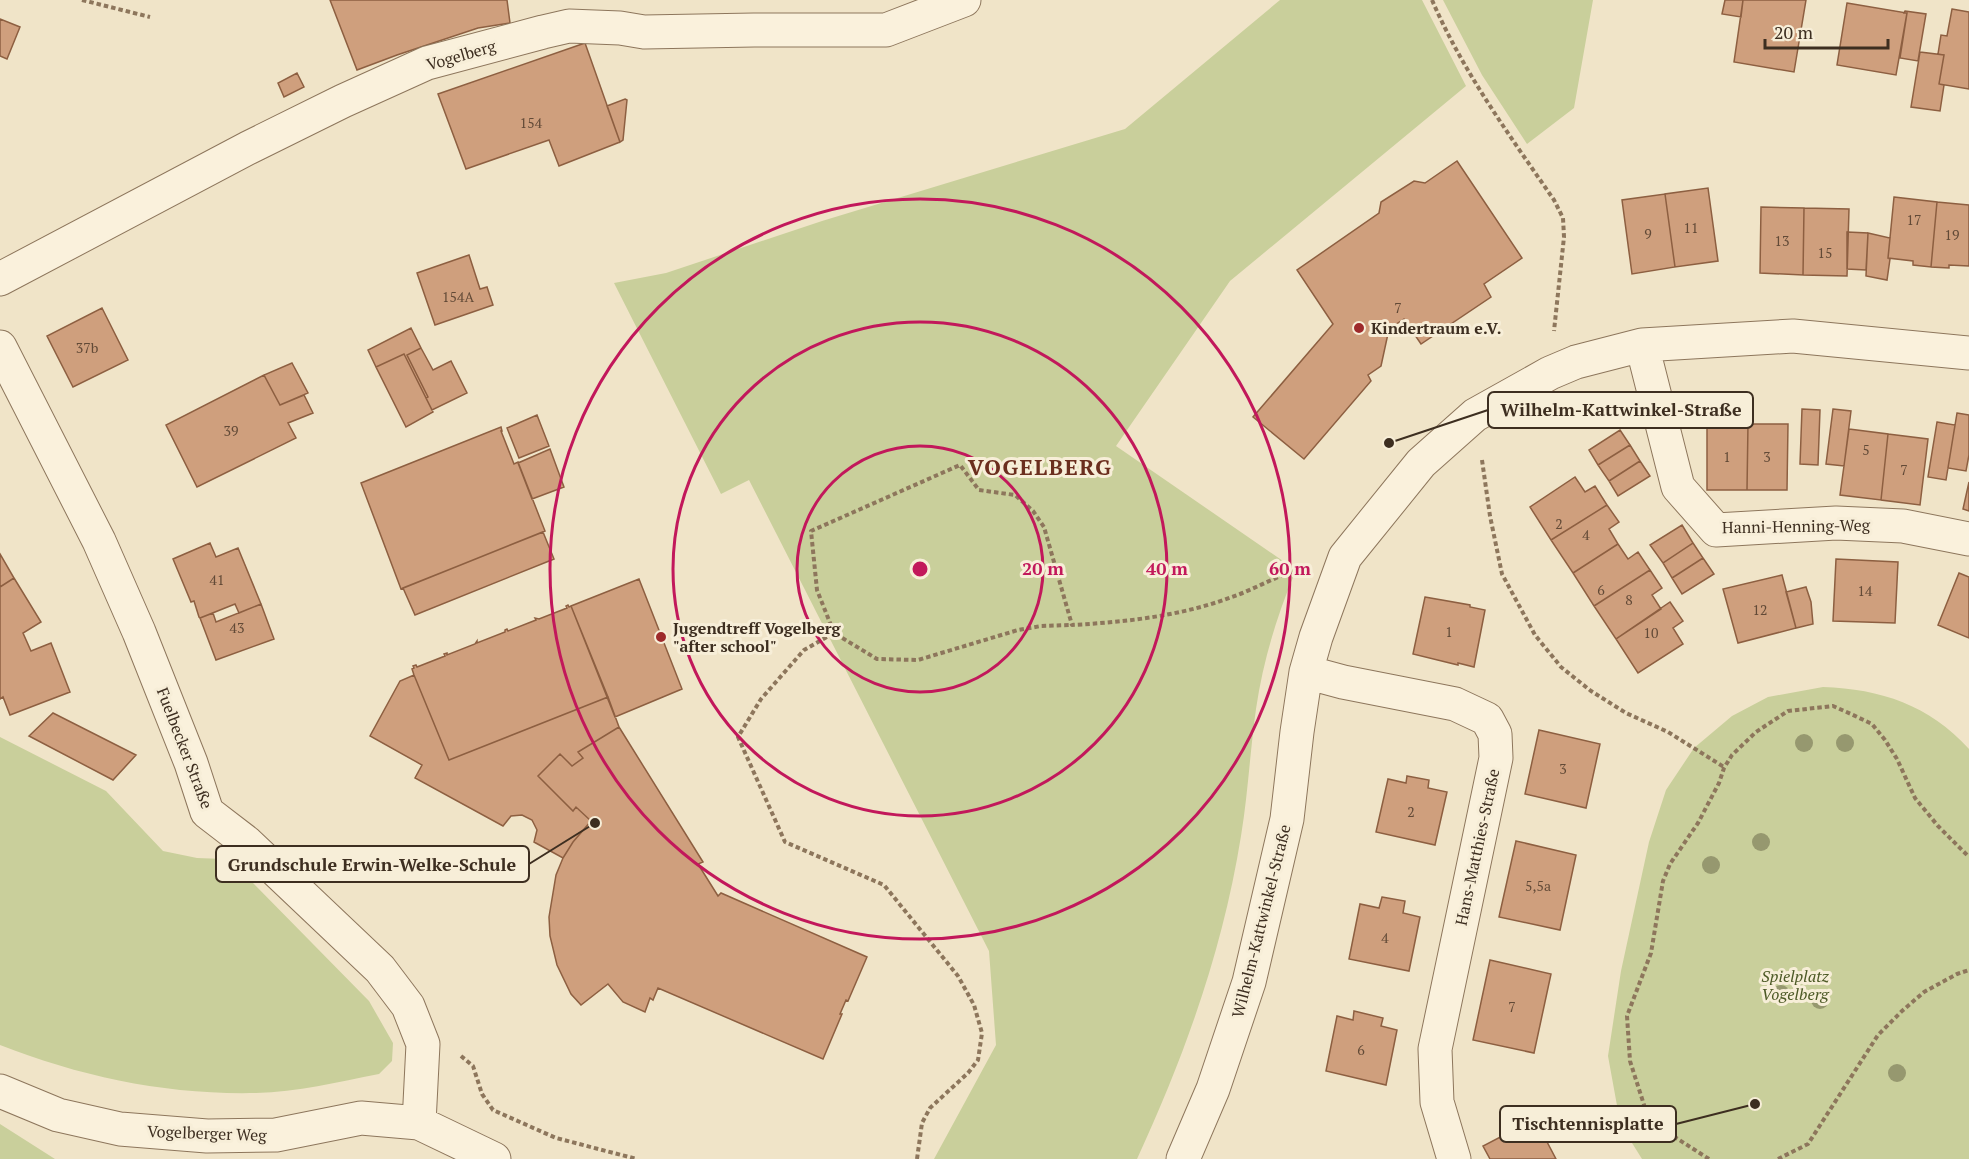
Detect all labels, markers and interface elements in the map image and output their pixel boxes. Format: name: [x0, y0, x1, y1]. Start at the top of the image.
scale bar: [1765, 12, 1888, 50]
text: 20 m: [1774, 20, 1814, 44]
street label: Vogelberg: [424, 34, 499, 75]
house number: 154: [520, 113, 543, 132]
house number: 17: [1907, 210, 1921, 229]
house number: 11: [1684, 218, 1698, 237]
house number: 9: [1644, 224, 1652, 243]
house number: 19: [1945, 225, 1959, 244]
house number: 13: [1775, 231, 1789, 250]
house number: 15: [1818, 243, 1832, 262]
house number: 154A: [442, 287, 474, 306]
house number: 7: [1394, 298, 1402, 317]
place label: Kindertraum e.V.: [1371, 317, 1502, 339]
marker: Kindertraum e.V.: [1352, 321, 1366, 335]
house number: 37b: [76, 338, 99, 357]
callout: Wilhelm-Kattwinkel-Straße: [1488, 392, 1753, 428]
text: Wilhelm-Kattwinkel-Straße: [1500, 397, 1742, 421]
house number: 39: [224, 421, 238, 440]
house number: 5: [1862, 440, 1870, 459]
house number: 1: [1723, 447, 1731, 466]
house number: 3: [1763, 447, 1771, 466]
district label: VOGELBERG: [968, 452, 1112, 481]
house number: 7: [1900, 460, 1908, 479]
house number: 2: [1555, 514, 1563, 533]
street label: Hanni-Henning-Weg: [1722, 514, 1871, 538]
house number: 4: [1582, 525, 1590, 544]
text: 20 m: [1022, 556, 1064, 580]
text: 40 m: [1146, 556, 1188, 580]
text: 60 m: [1269, 556, 1311, 580]
centre of rings: [910, 559, 930, 579]
house number: 41: [210, 570, 224, 589]
house number: 6: [1597, 580, 1605, 599]
house number: 14: [1858, 581, 1873, 600]
house number: 8: [1625, 590, 1633, 609]
house number: 12: [1753, 600, 1767, 619]
place label: Jugendtreff Vogelberg "after school": [673, 617, 842, 657]
house number: 43: [230, 618, 244, 637]
house number: 1: [1445, 622, 1453, 641]
house number: 10: [1644, 623, 1658, 642]
marker: Jugendtreff Vogelberg "after school": [654, 630, 668, 644]
street label: Fuelbecker Straße: [152, 684, 218, 812]
house number: 3: [1559, 759, 1567, 778]
street label: Hans-Matthies-Straße: [1450, 767, 1504, 927]
house number: 2: [1407, 802, 1415, 821]
street label: Wilhelm-Kattwinkel-Straße: [1226, 822, 1296, 1020]
callout: Grundschule Erwin-Welke-Schule: [216, 846, 529, 882]
text: Grundschule Erwin-Welke-Schule: [228, 852, 517, 876]
house number: 5,5a: [1525, 876, 1551, 895]
house number: 4: [1381, 928, 1389, 947]
park label: Spielplatz Vogelberg: [1761, 965, 1830, 1005]
house number: 7: [1508, 997, 1516, 1016]
house number: 6: [1357, 1040, 1365, 1059]
callout: Tischtennisplatte: [1500, 1106, 1676, 1142]
text: Tischtennisplatte: [1512, 1111, 1664, 1135]
street label: Vogelberger Weg: [147, 1120, 268, 1146]

